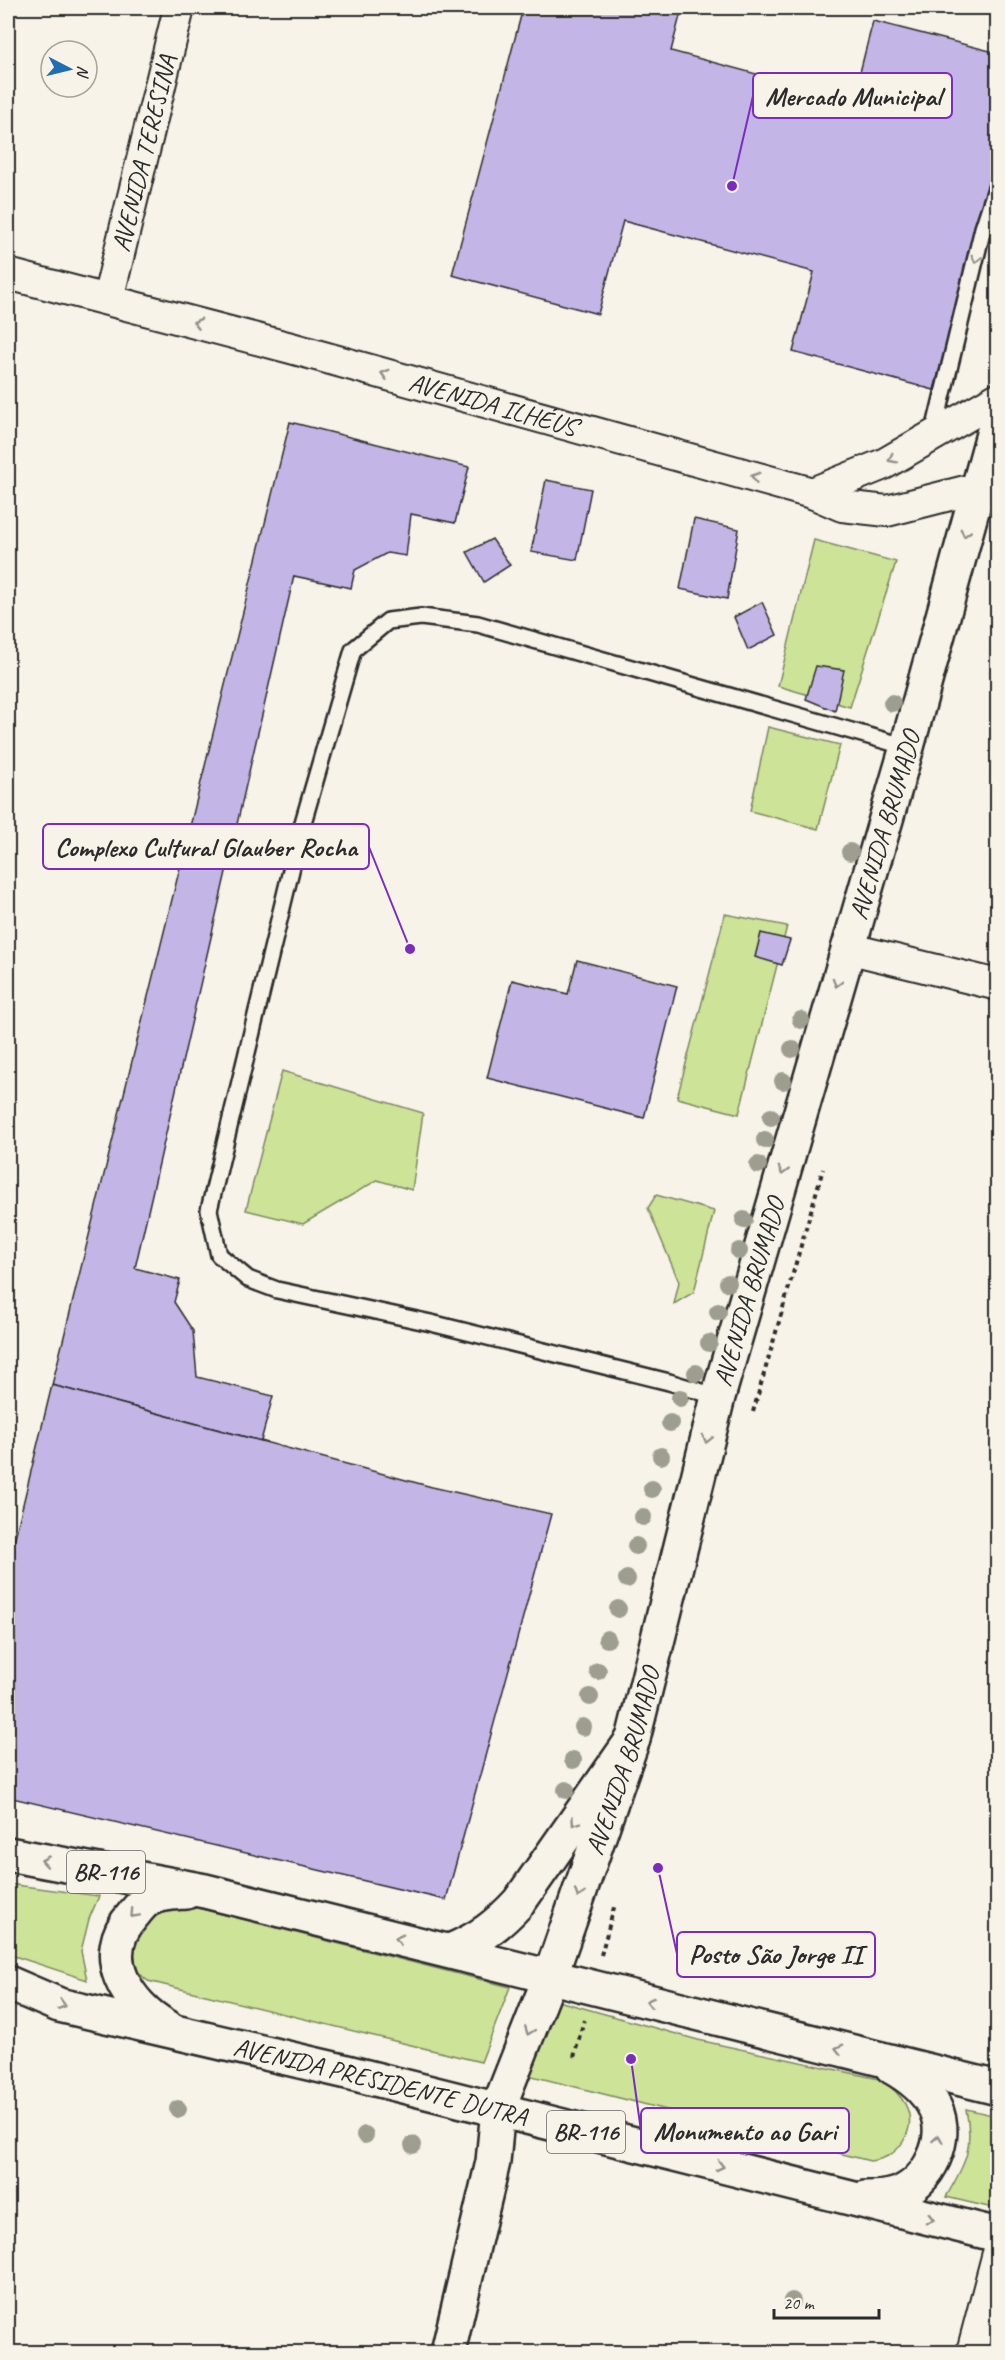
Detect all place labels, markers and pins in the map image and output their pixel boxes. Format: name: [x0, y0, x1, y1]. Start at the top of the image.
callout: Mercado Municipal: [753, 73, 952, 118]
callout: Complexo Cultural Glauber Rocha: [43, 824, 369, 869]
callout: Posto São Jorge II: [677, 1932, 875, 1977]
callout: Monumento ao Gari: [641, 2108, 849, 2153]

